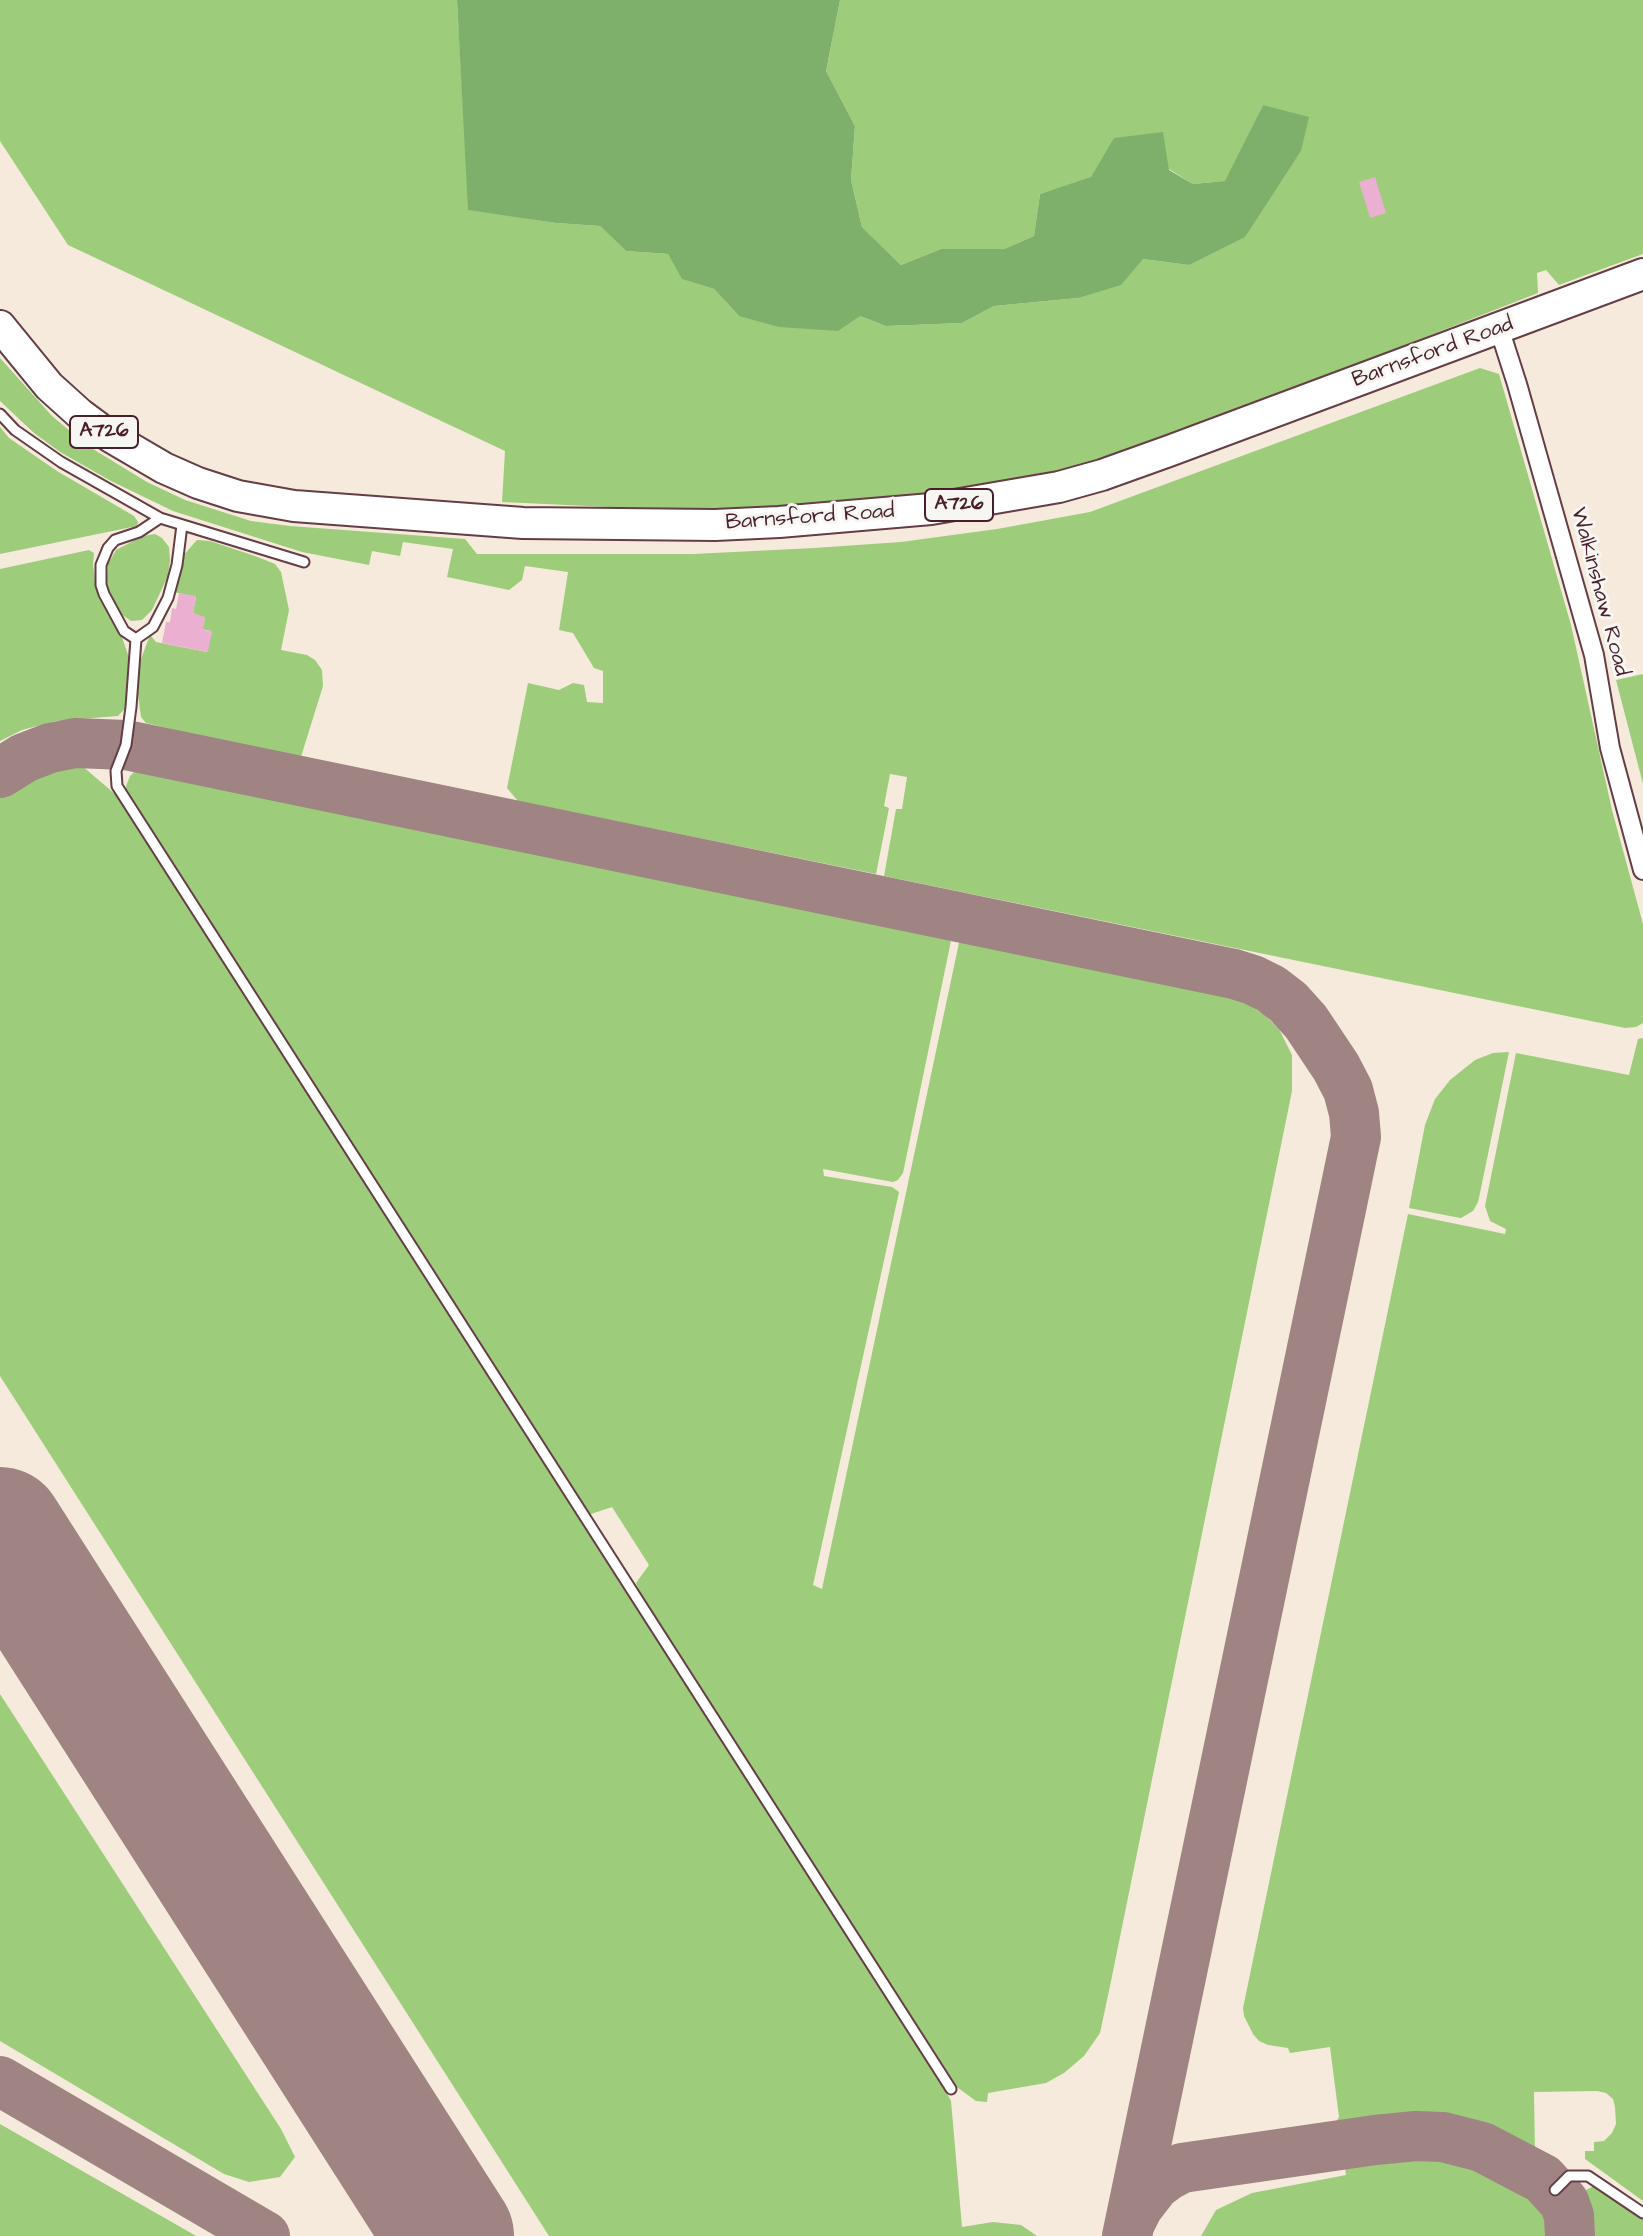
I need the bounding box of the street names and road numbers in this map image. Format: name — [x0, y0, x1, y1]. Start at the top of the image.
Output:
street label: Barnsford Road — [1349, 312, 1517, 394]
road number: A726 — [70, 416, 138, 448]
road number: A726 — [925, 489, 993, 521]
street label: Barnsford Road — [725, 499, 895, 537]
street label: Walkinshaw Road — [1564, 505, 1634, 679]

